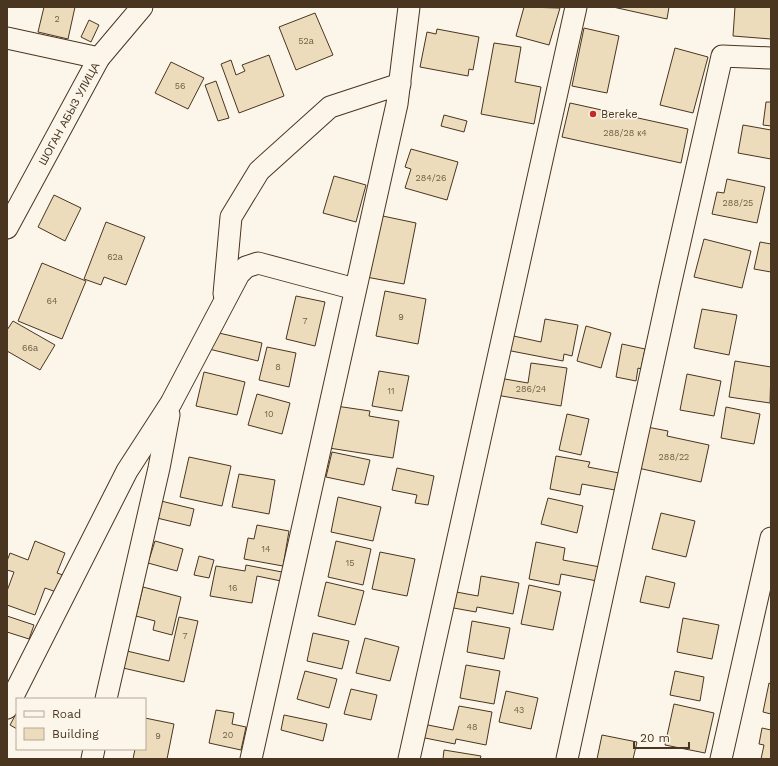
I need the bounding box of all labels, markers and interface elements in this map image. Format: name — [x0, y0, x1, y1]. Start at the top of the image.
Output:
house number: 2 — [54, 14, 60, 24]
house number: 52а — [298, 36, 314, 46]
street label: ШОГАН АБЫЗ УЛИЦА — [36, 60, 103, 168]
house number: 56 — [175, 81, 185, 91]
place label: Bereke — [601, 108, 638, 121]
marker: Bereke — [588, 109, 598, 119]
house number: 288/28 к4 — [603, 128, 647, 138]
house number: 284/26 — [416, 173, 446, 183]
house number: 288/25 — [723, 198, 753, 208]
house number: 62а — [107, 252, 123, 262]
house number: 64 — [47, 296, 58, 306]
house number: 9 — [398, 312, 404, 322]
house number: 7 — [302, 316, 308, 326]
house number: 66а — [22, 343, 38, 353]
house number: 8 — [275, 362, 281, 372]
house number: 286/24 — [516, 384, 547, 394]
house number: 11 — [387, 386, 395, 396]
house number: 10 — [264, 409, 274, 419]
house number: 288/22 — [659, 452, 689, 462]
house number: 14 — [261, 544, 271, 554]
house number: 15 — [346, 558, 354, 568]
house number: 16 — [229, 583, 237, 593]
house number: 7 — [182, 631, 188, 641]
legend — [16, 698, 146, 750]
house number: 43 — [514, 705, 524, 715]
text: Road — [52, 707, 81, 721]
house number: 48 — [466, 722, 478, 732]
scale bar — [634, 724, 689, 750]
text: Building — [52, 727, 99, 741]
house number: 20 — [223, 730, 234, 740]
house number: 9 — [155, 731, 161, 741]
text: 20 m — [640, 731, 670, 745]

